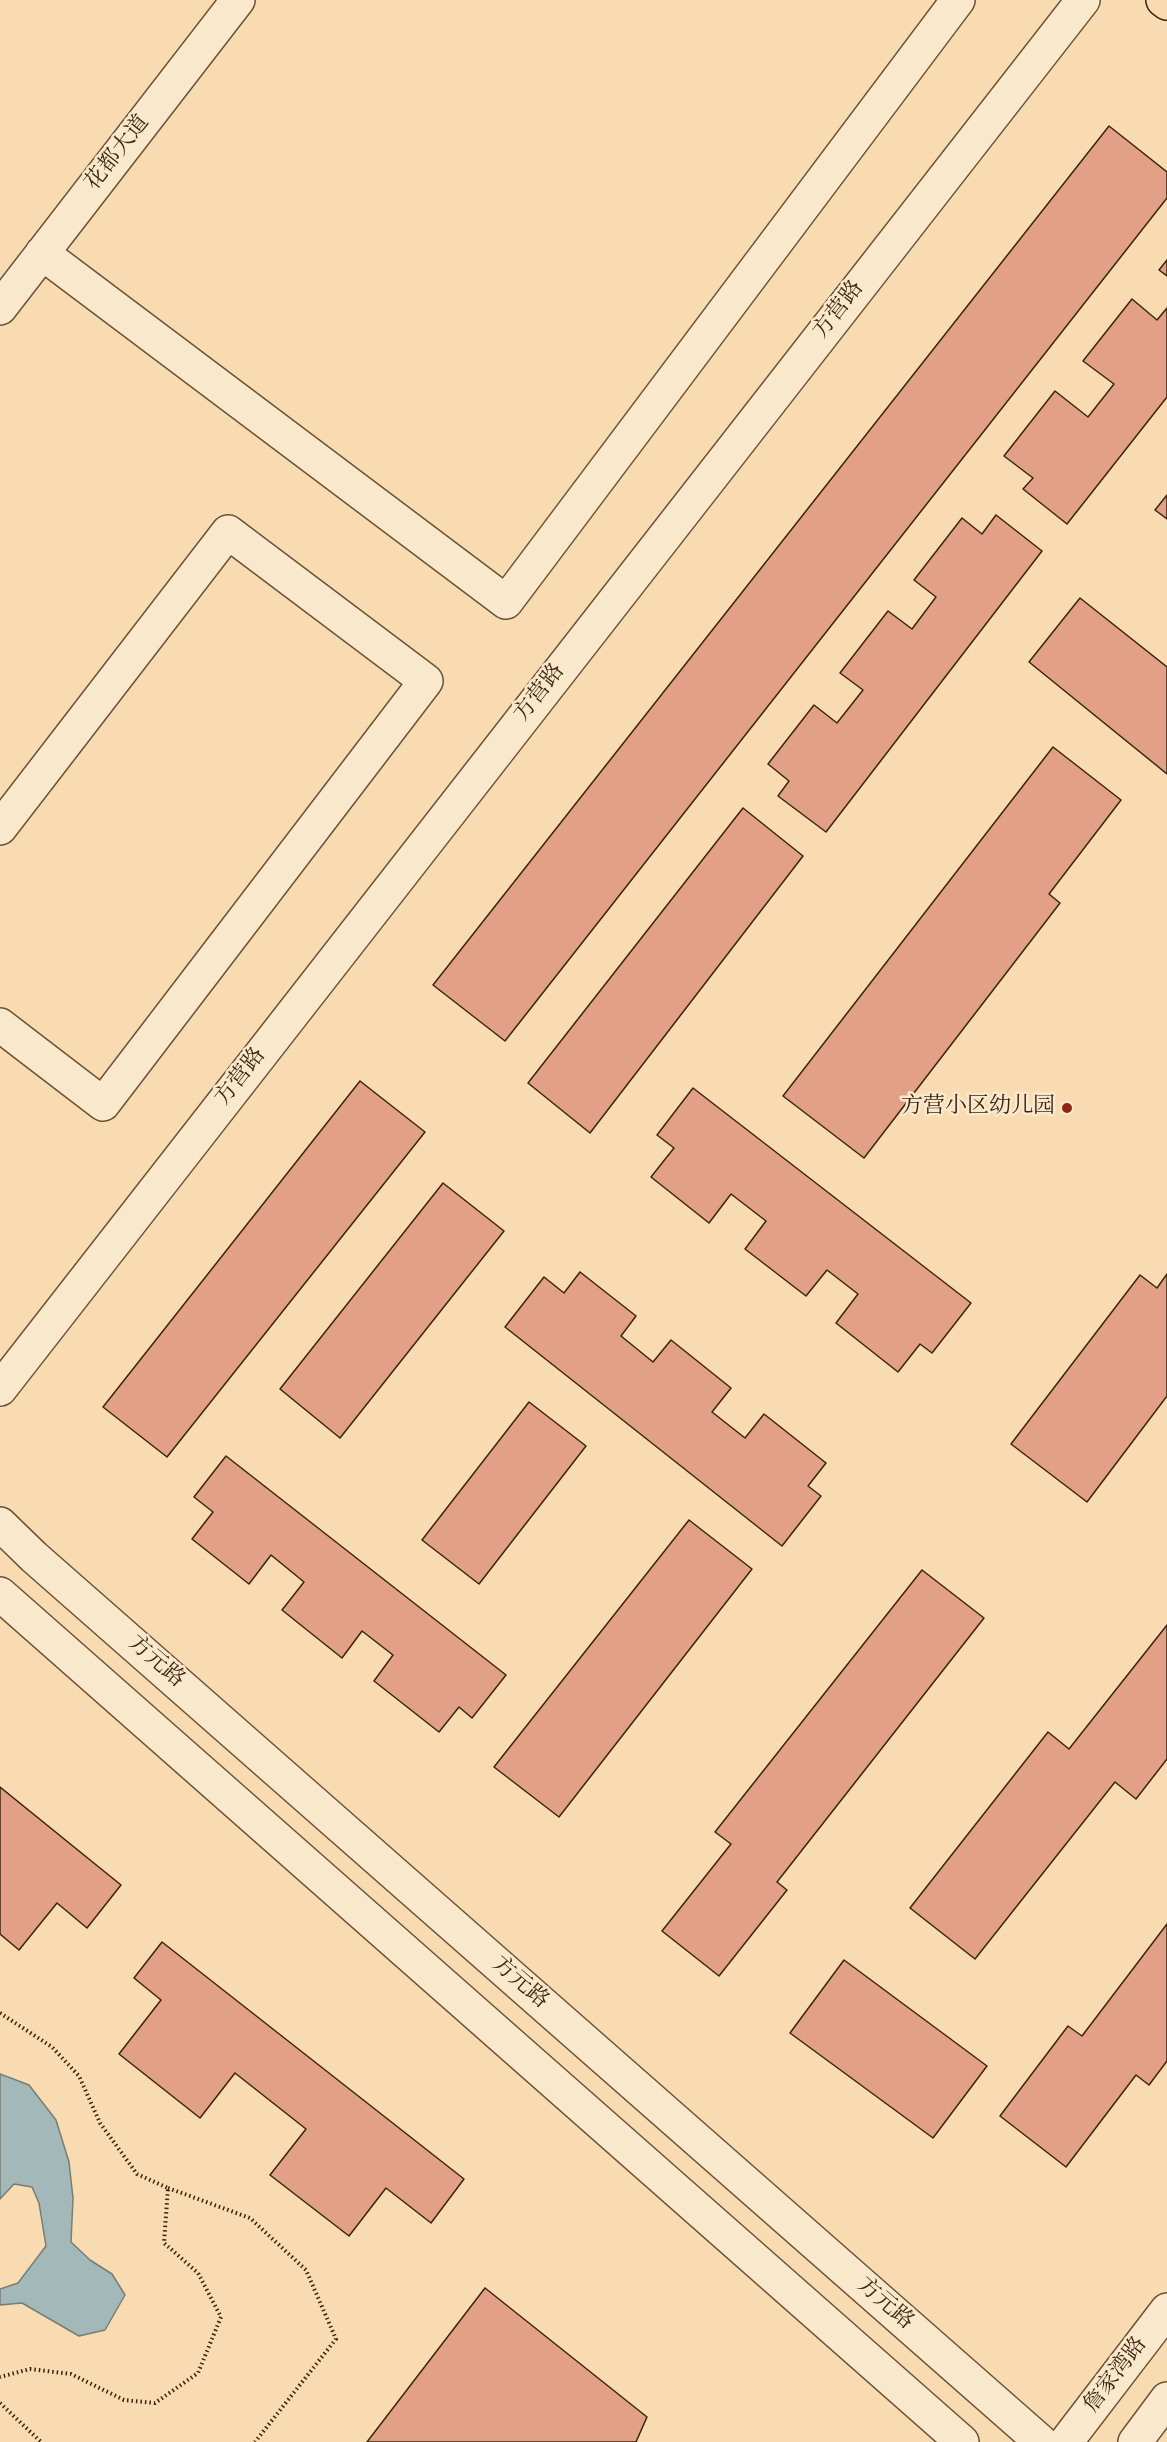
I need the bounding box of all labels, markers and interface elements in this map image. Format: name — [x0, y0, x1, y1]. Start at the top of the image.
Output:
street label: 花都大道 — [82, 111, 156, 197]
street label: 方营路 — [809, 277, 871, 345]
street label: 方营路 — [510, 660, 572, 728]
street label: 方营路 — [211, 1044, 273, 1112]
place label: 方营小区幼儿园 — [901, 1095, 1055, 1121]
marker: 方营小区幼儿园 — [1060, 1101, 1074, 1115]
street label: 方元路 — [121, 1631, 189, 1695]
street label: 方元路 — [485, 1952, 553, 2016]
street label: 方元路 — [850, 2273, 918, 2337]
street label: 詹家湾路 — [1080, 2333, 1154, 2419]

